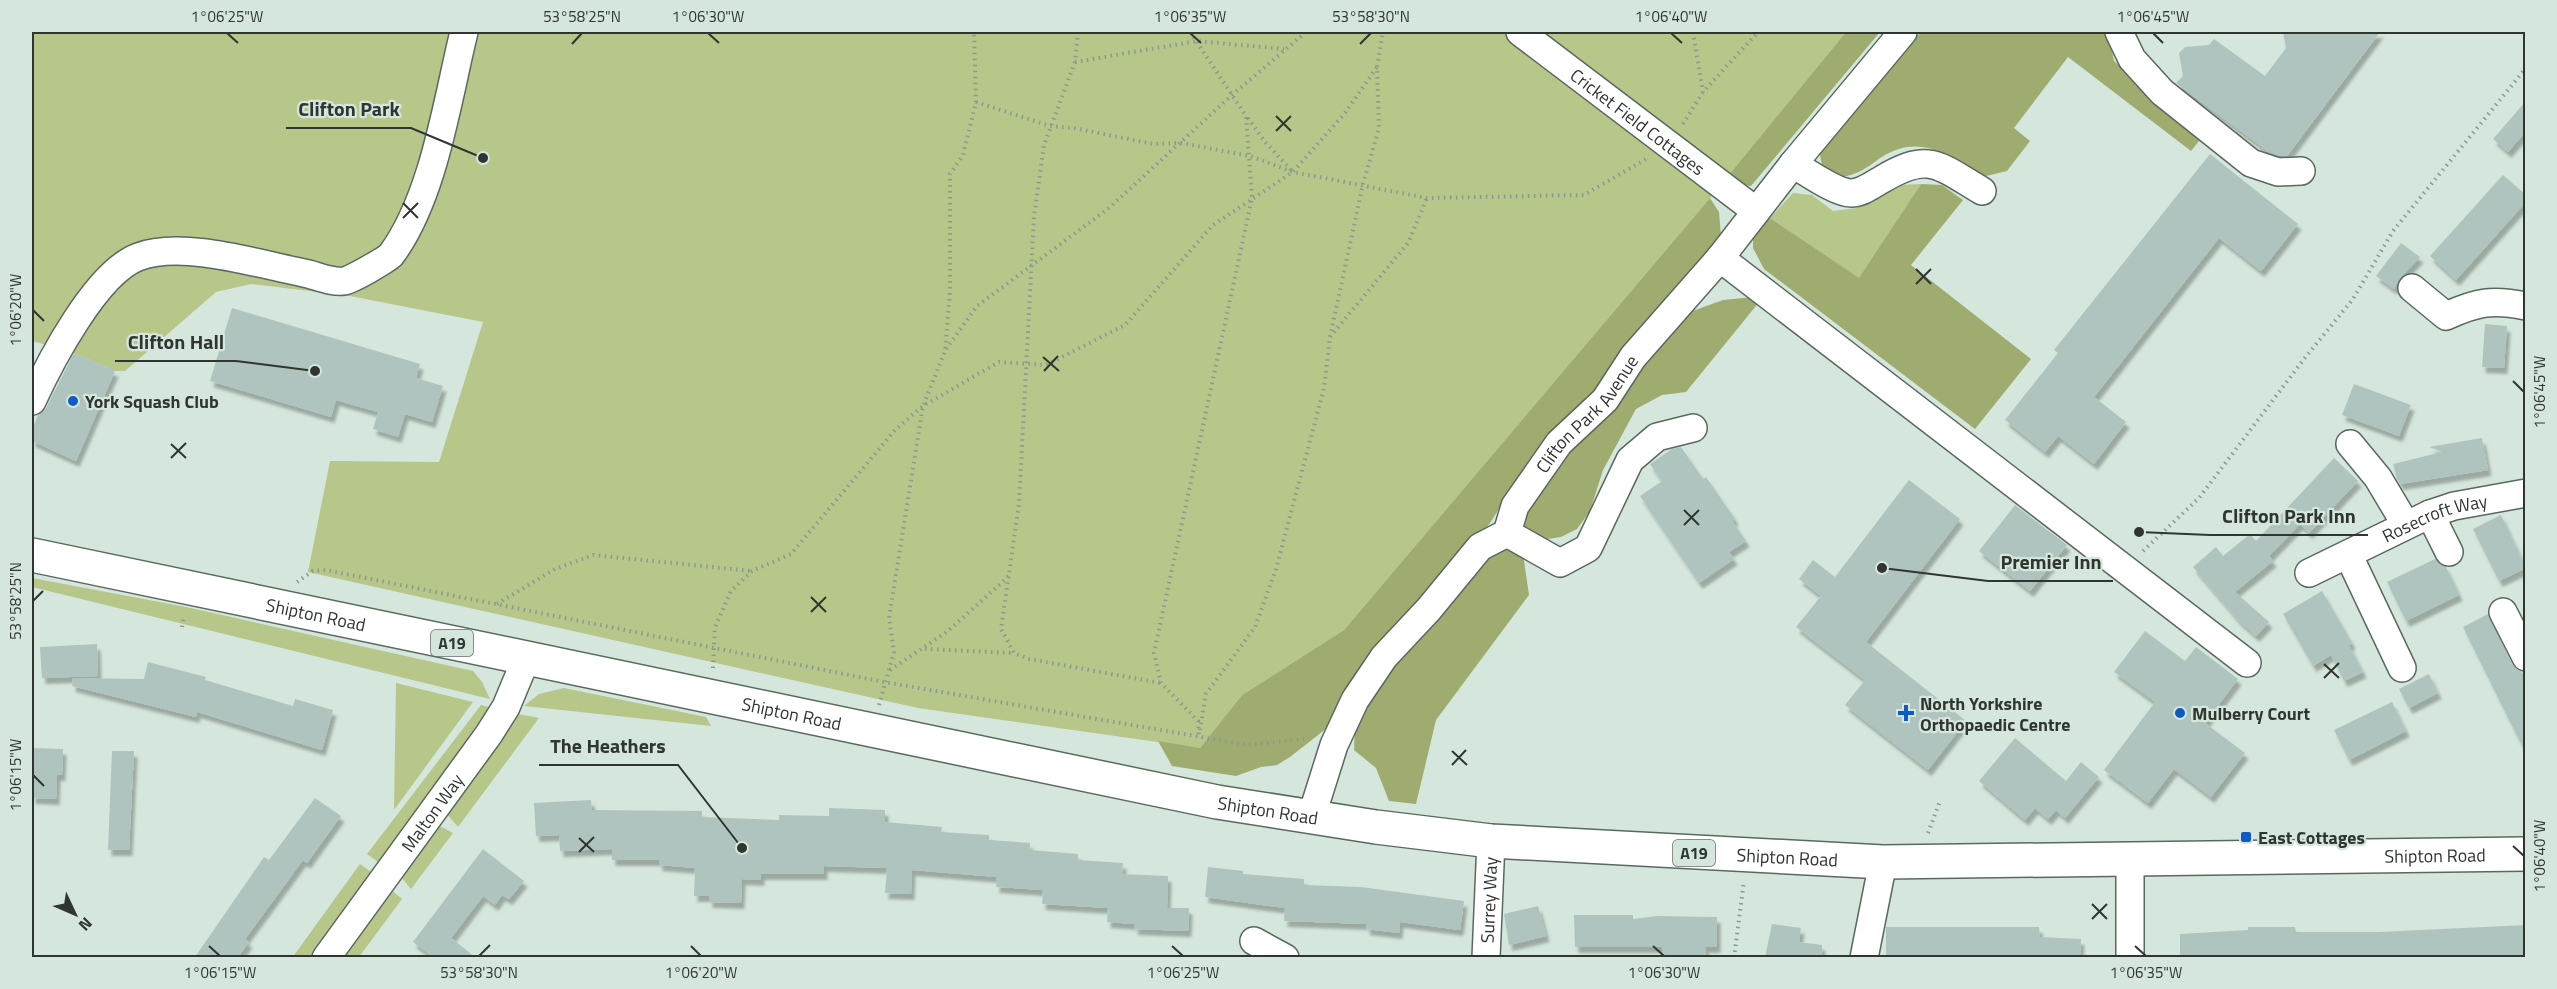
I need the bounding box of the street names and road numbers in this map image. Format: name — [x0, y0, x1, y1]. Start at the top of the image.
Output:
street label: Cricket Field Cottages — [1565, 61, 1711, 182]
street label: Clifton Park Avenue — [1529, 349, 1644, 478]
street label: Rosecroft Way — [2377, 487, 2490, 549]
street label: Shipton Road — [264, 591, 368, 638]
road number: A19 — [431, 630, 473, 656]
street label: Shipton Road — [739, 690, 844, 737]
street label: Malton Way — [394, 767, 470, 857]
street label: Shipton Road — [1216, 789, 1320, 831]
road number: A19 — [1673, 840, 1715, 866]
street label: Shipton Road — [1736, 841, 1839, 873]
street label: Shipton Road — [2384, 841, 2486, 869]
street label: Surrey Way — [1473, 856, 1504, 944]

